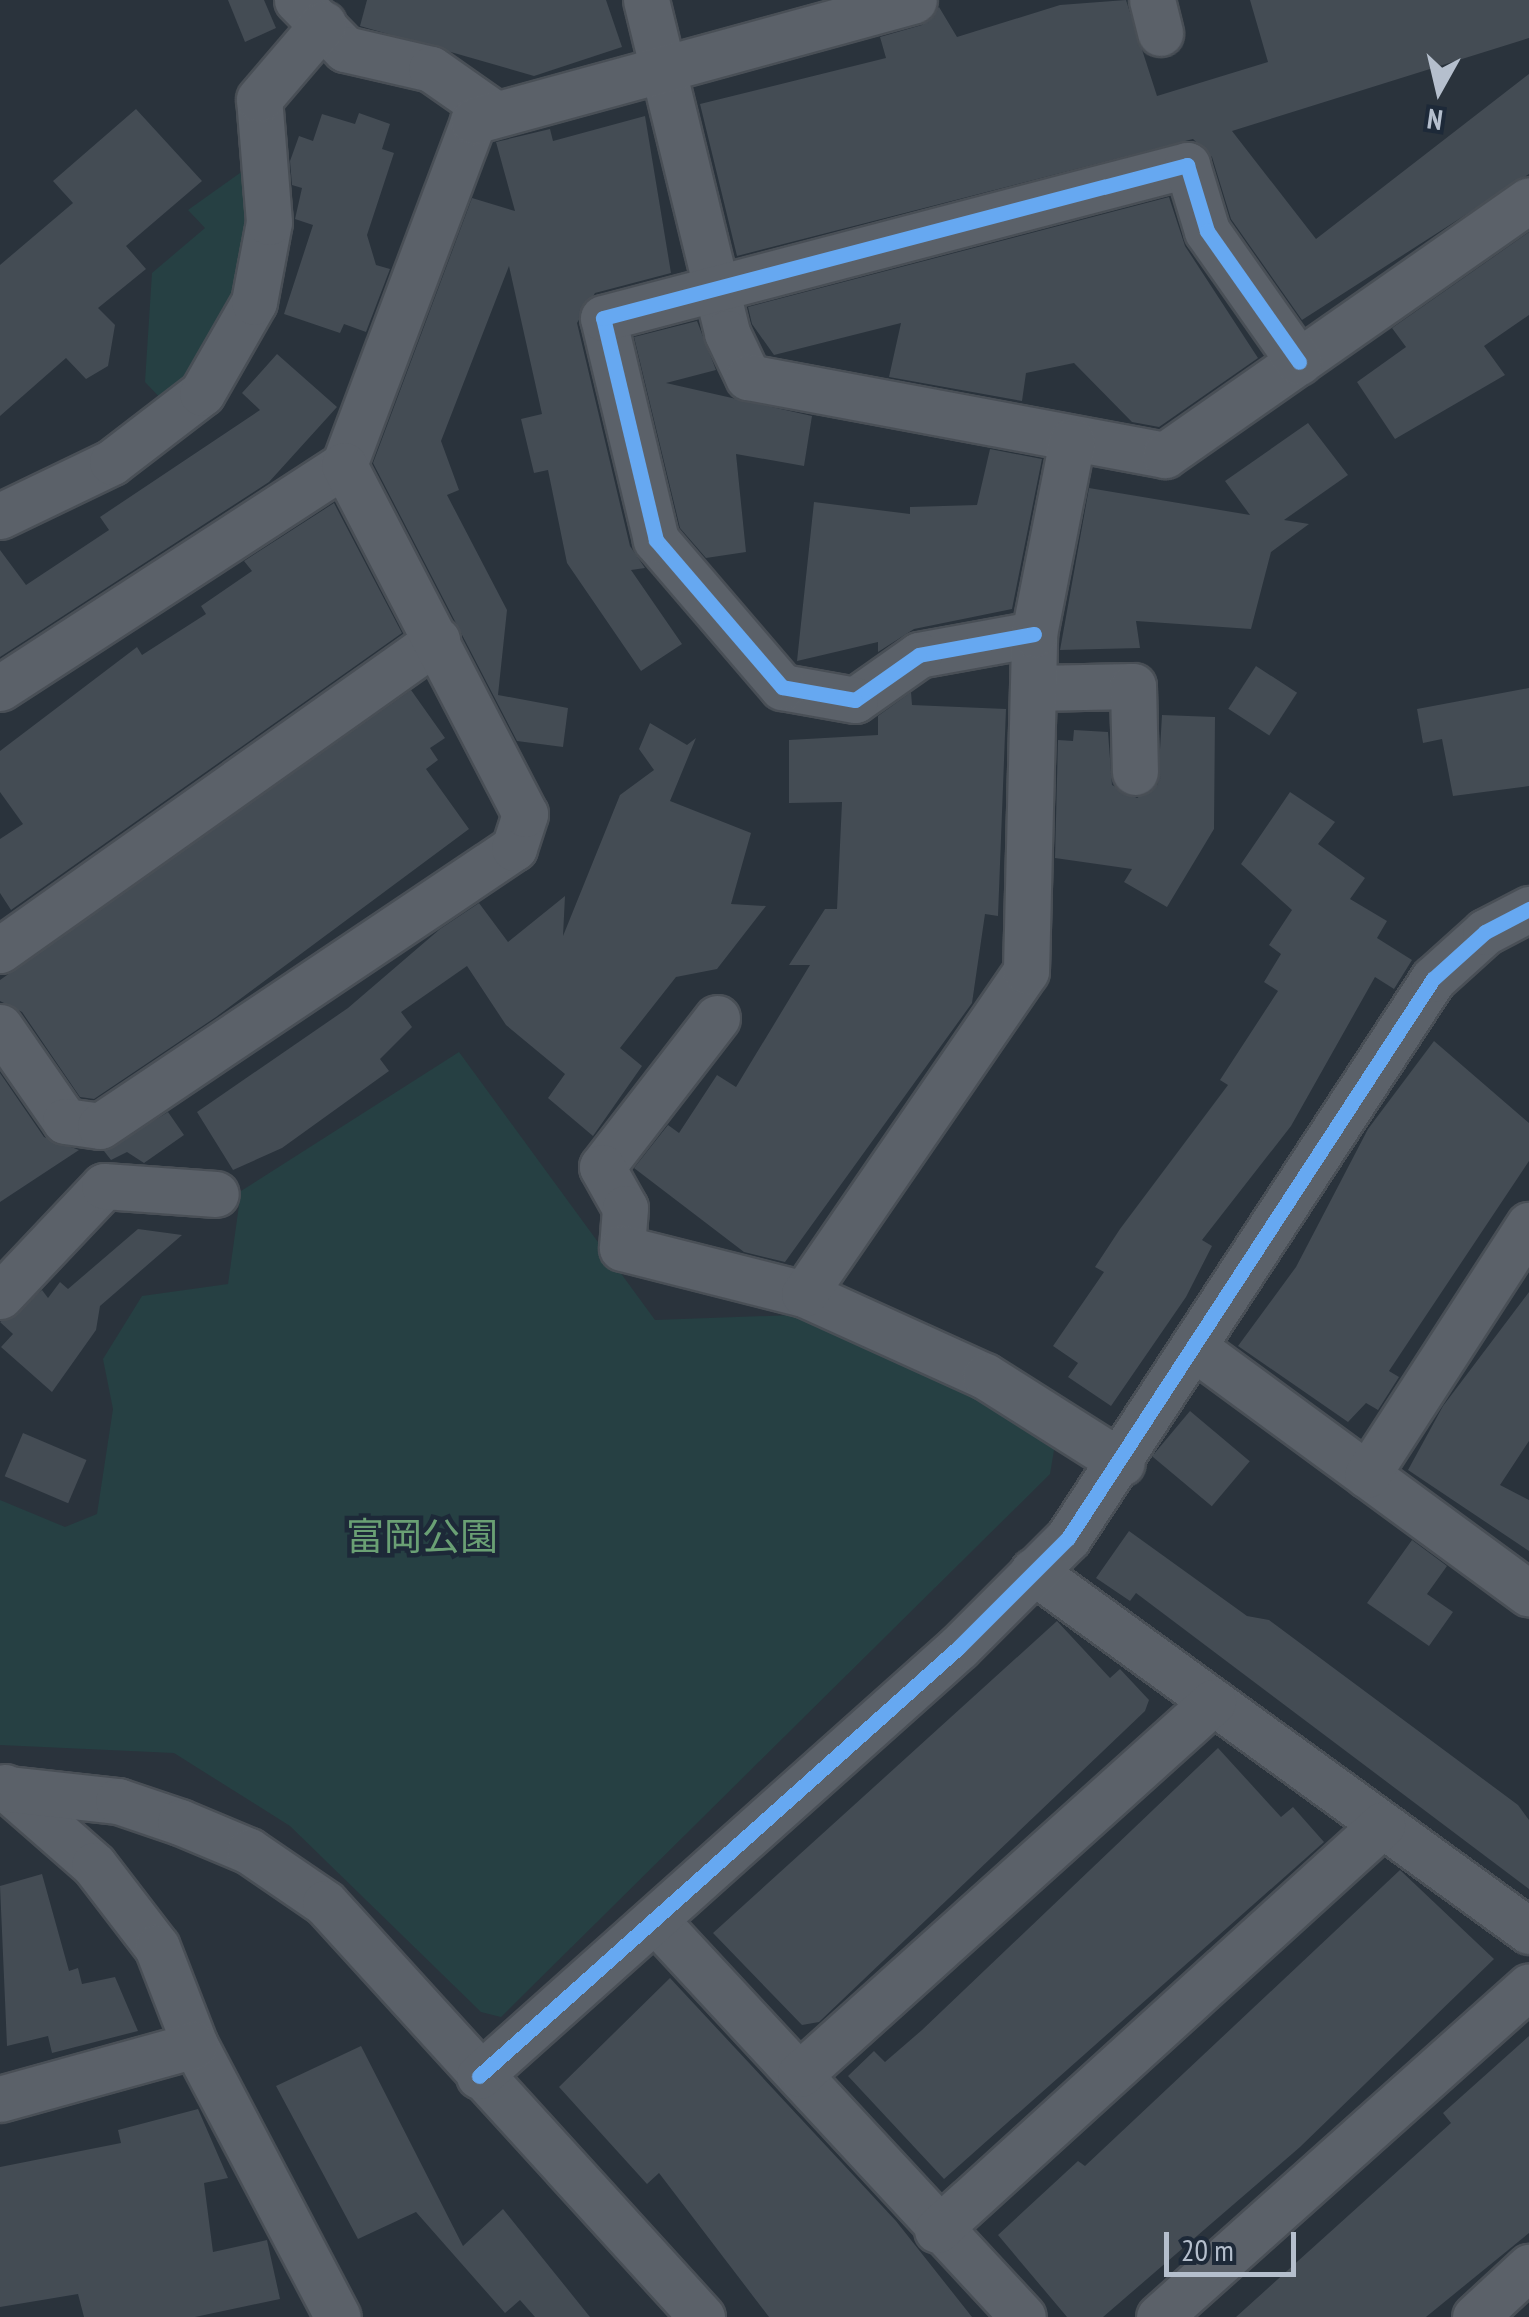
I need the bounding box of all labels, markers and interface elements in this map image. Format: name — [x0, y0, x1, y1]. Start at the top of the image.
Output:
north arrow — [1389, 40, 1489, 140]
text: N — [1425, 101, 1445, 140]
park label: 富岡公園 — [346, 1513, 498, 1559]
scale bar — [1169, 2212, 1302, 2274]
text: 20 m — [1181, 2230, 1234, 2269]

